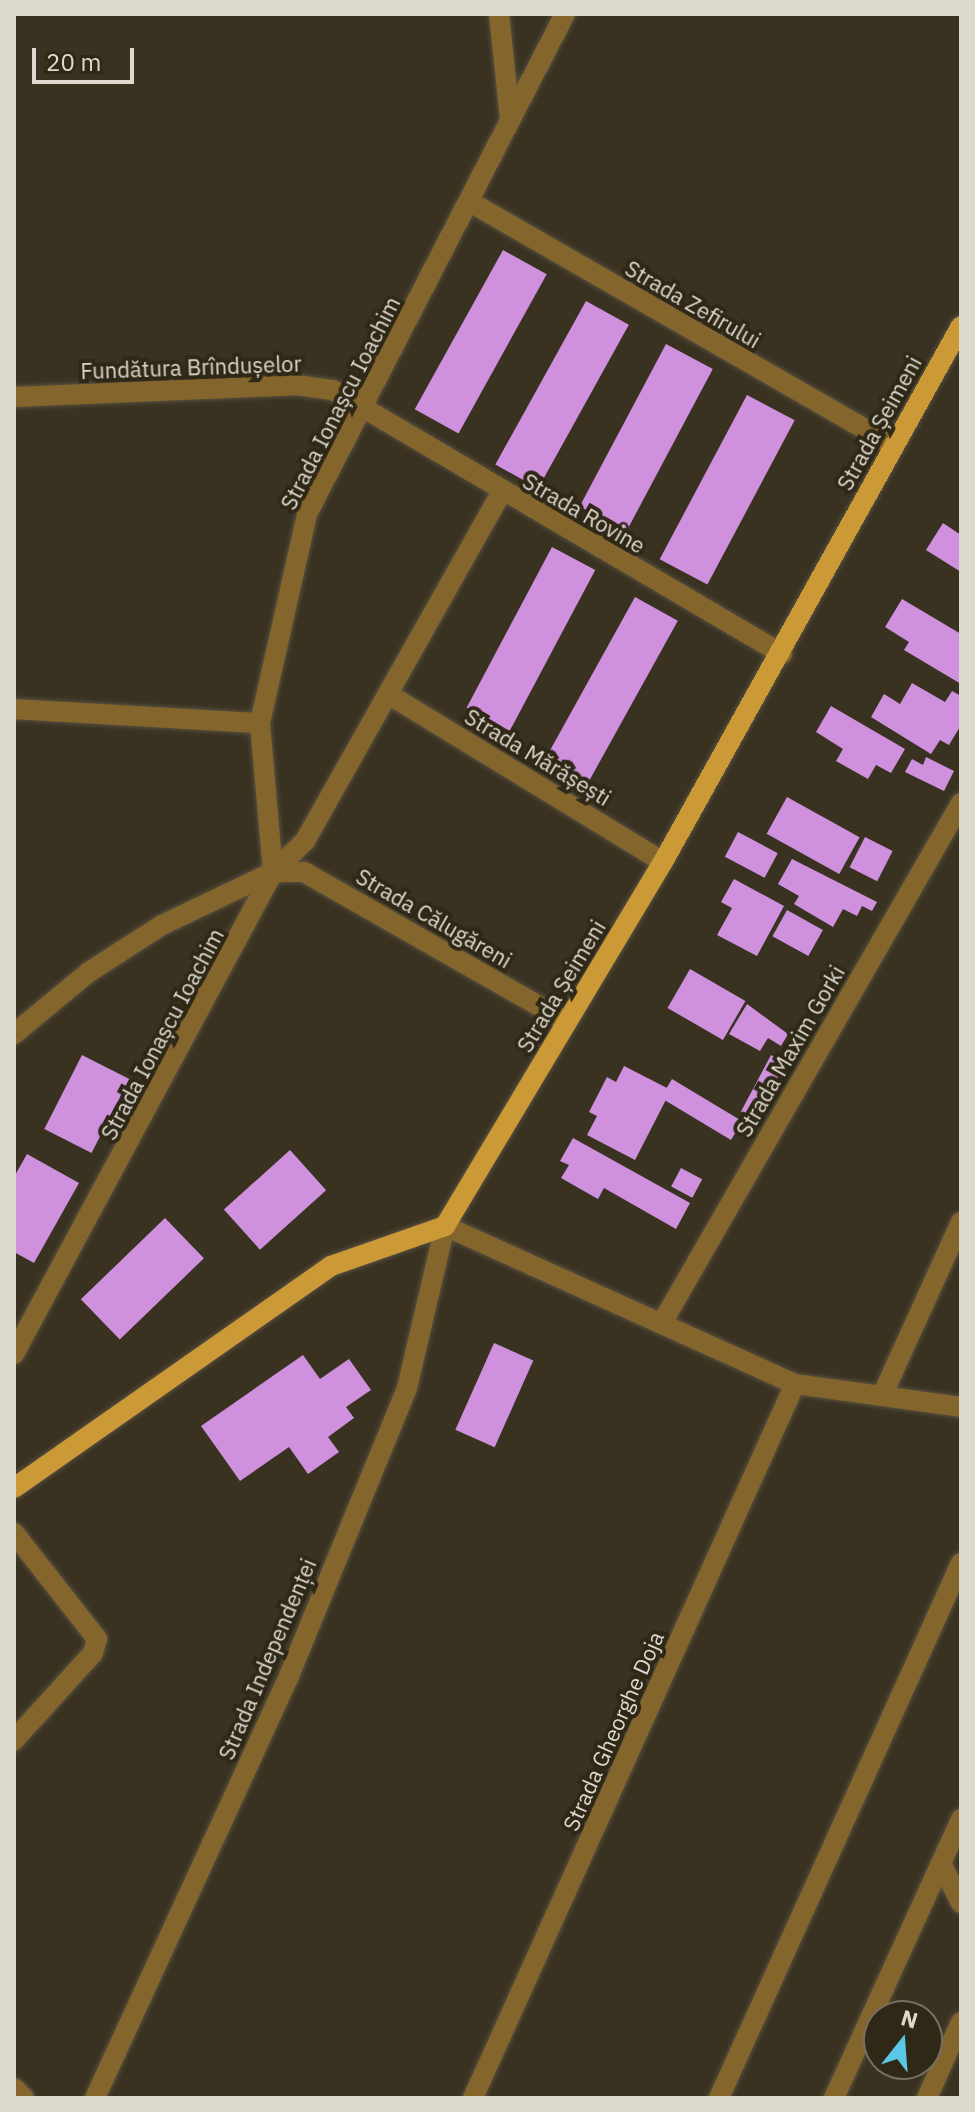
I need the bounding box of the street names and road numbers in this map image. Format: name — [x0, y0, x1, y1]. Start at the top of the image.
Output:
street label: Strada Zefirului — [621, 255, 765, 353]
street label: Strada Ionașcu Ioachim — [275, 292, 405, 514]
street label: Fundătura Brîndușelor — [80, 350, 302, 384]
street label: Strada Șeimeni — [831, 351, 927, 495]
street label: Strada Rovine — [518, 467, 650, 559]
street label: Strada Mărășești — [460, 703, 616, 811]
street label: Strada Călugăreni — [352, 863, 516, 973]
street label: Strada Șeimeni — [511, 915, 611, 1057]
street label: Strada Ionașcu Ioachim — [95, 924, 229, 1144]
street label: Strada Maxim Gorki — [730, 961, 850, 1141]
street label: Strada Independenței — [213, 1554, 321, 1764]
street label: Strada Gheorghe Doja — [557, 1627, 669, 1835]

